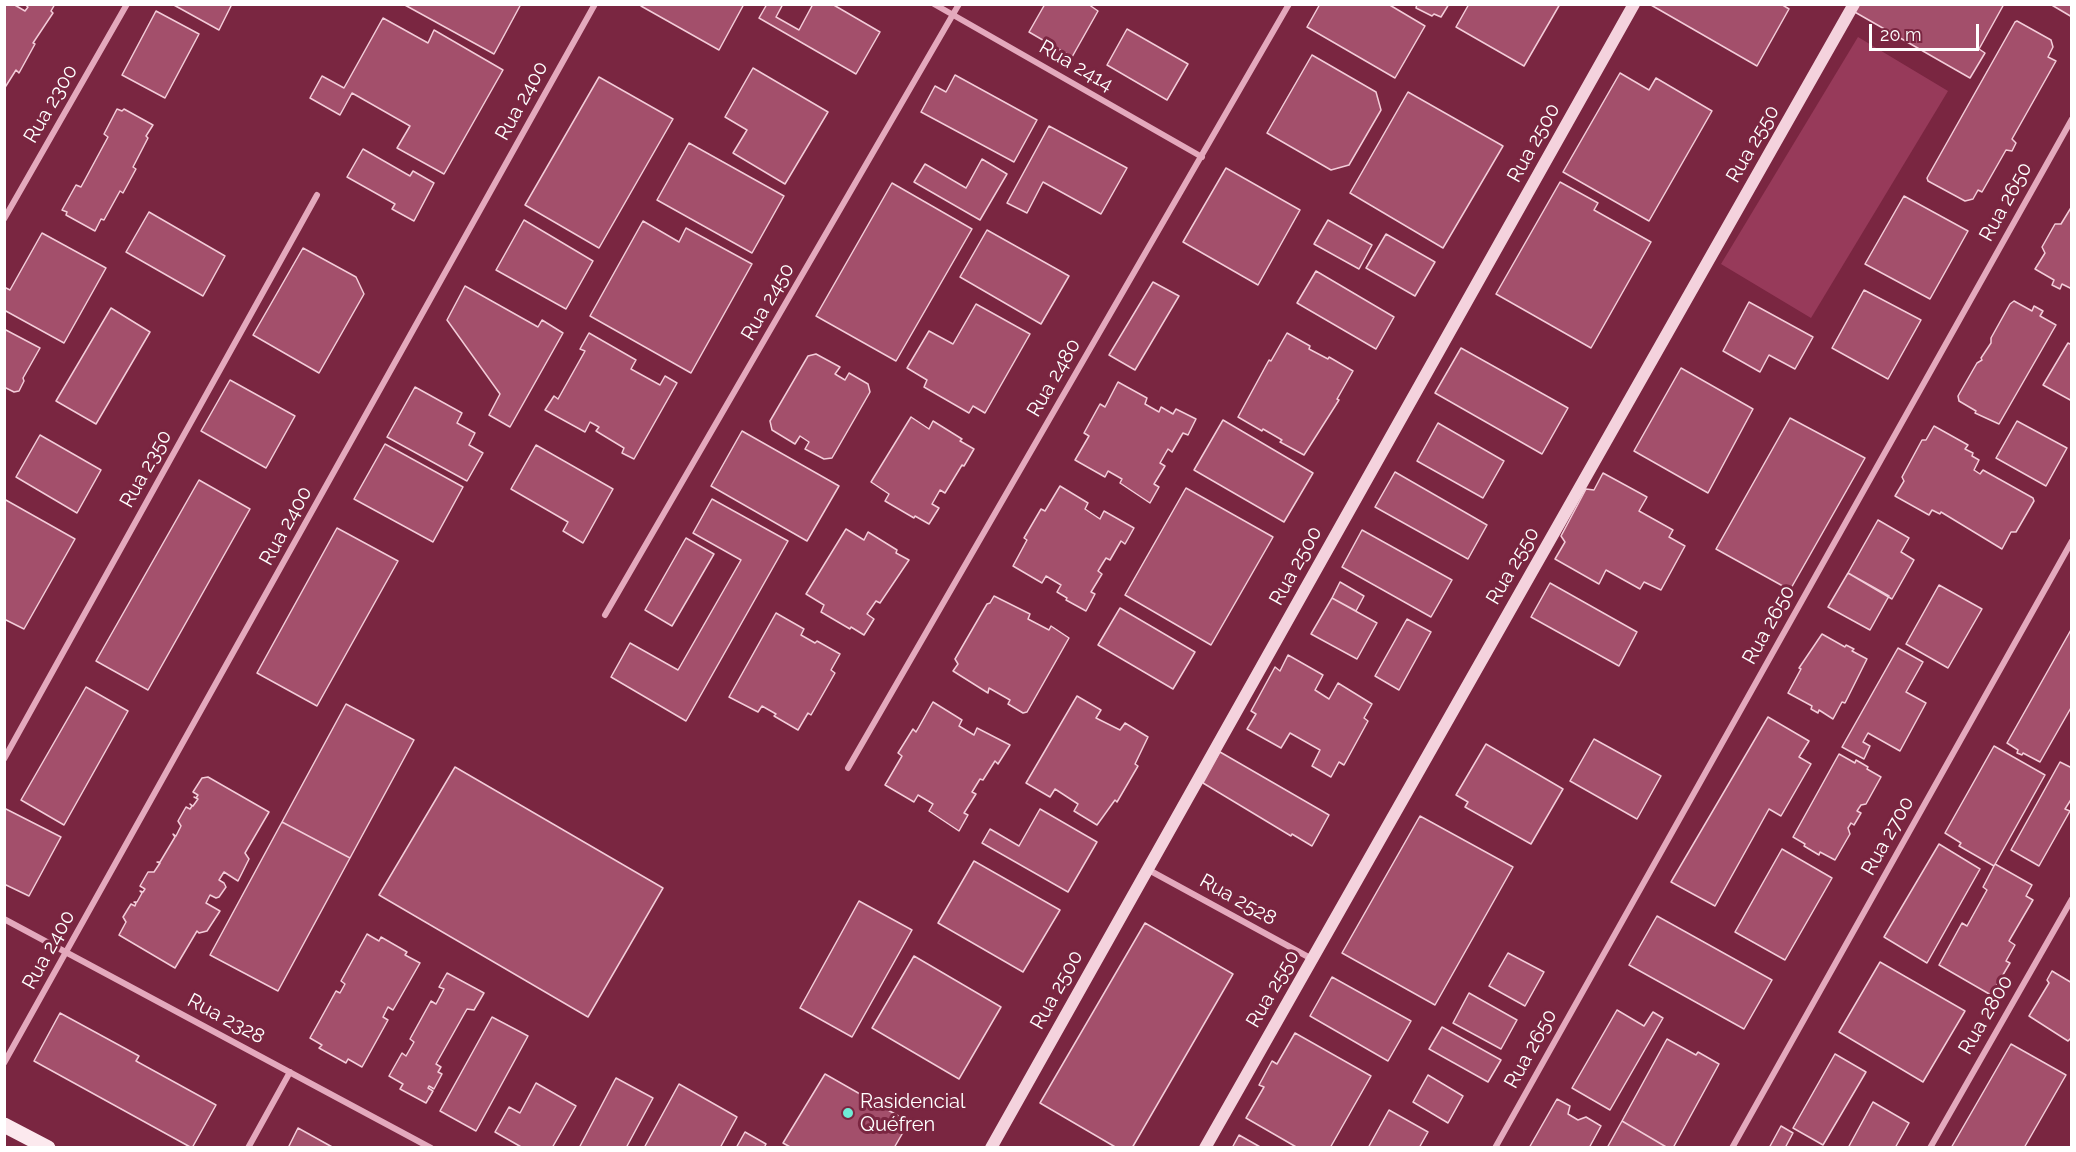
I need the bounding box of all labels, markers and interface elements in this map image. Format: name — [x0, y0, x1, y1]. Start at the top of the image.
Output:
scale bar — [1872, 12, 1982, 50]
text: 20 m — [1880, 24, 1922, 45]
street label: Rua 2414 — [1035, 35, 1117, 97]
street label: Rua 2400 — [491, 57, 553, 145]
street label: Rua 2300 — [19, 61, 83, 147]
street label: Rua 2500 — [1503, 99, 1565, 187]
street label: Rua 2550 — [1721, 101, 1785, 187]
street label: Rua 2650 — [1975, 158, 2037, 246]
street label: Rua 2450 — [736, 259, 800, 345]
street label: Rua 2480 — [1022, 335, 1086, 421]
street label: Rua 2350 — [115, 426, 177, 512]
street label: Rua 2400 — [255, 482, 317, 570]
street label: Rua 2500 — [1265, 522, 1327, 610]
street label: Rua 2550 — [1481, 523, 1545, 609]
street label: Rua 2650 — [1738, 581, 1800, 669]
street label: Rua 2700 — [1857, 792, 1919, 880]
street label: Rua 2528 — [1195, 869, 1281, 931]
street label: Rua 2400 — [18, 906, 80, 994]
street label: Rua 2500 — [1026, 946, 1088, 1034]
street label: Rua 2550 — [1241, 946, 1305, 1032]
street label: Rua 2800 — [1954, 971, 2018, 1059]
street label: Rua 2328 — [183, 989, 269, 1049]
street label: Rua 2650 — [1500, 1005, 1562, 1093]
place label: Rasidencial Quéfren — [860, 1090, 965, 1137]
marker: Rasidencial Quéfren — [841, 1106, 855, 1120]

